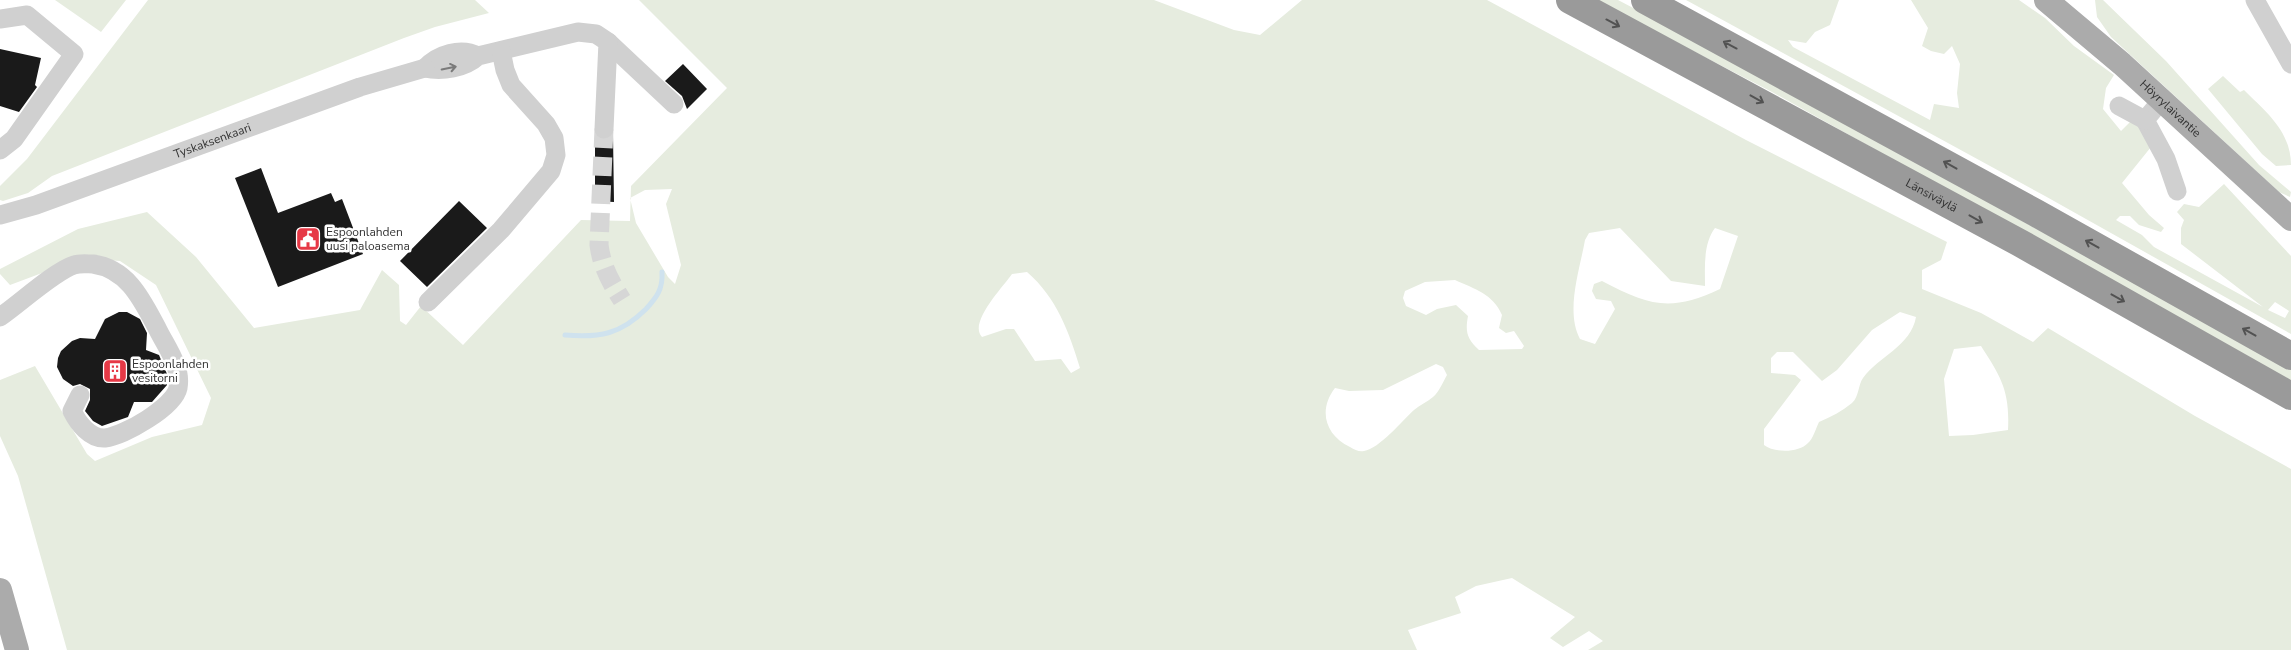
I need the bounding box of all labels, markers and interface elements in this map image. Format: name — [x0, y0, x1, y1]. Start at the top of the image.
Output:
one-way arrow — [1606, 18, 1621, 28]
one-way arrow — [1723, 40, 1738, 50]
one-way arrow — [441, 63, 457, 72]
street label: Höyrylaivantie — [2136, 76, 2205, 141]
one-way arrow — [1749, 94, 1764, 104]
street label: Tyskaksenkaari — [171, 119, 253, 162]
one-way arrow — [1943, 160, 1957, 170]
street label: Länsiväylä — [1903, 175, 1960, 216]
one-way arrow — [1968, 215, 1983, 224]
place label: Espoonlahden uusi paloasema — [326, 224, 410, 254]
public building icon: Espoonlahden uusi paloasema — [295, 226, 321, 252]
one-way arrow — [2084, 239, 2099, 249]
one-way arrow — [2110, 294, 2125, 304]
one-way arrow — [2242, 327, 2256, 337]
place label: Espoonlahden vesitorni — [132, 356, 209, 386]
building icon: Espoonlahden vesitorni — [102, 358, 128, 384]

